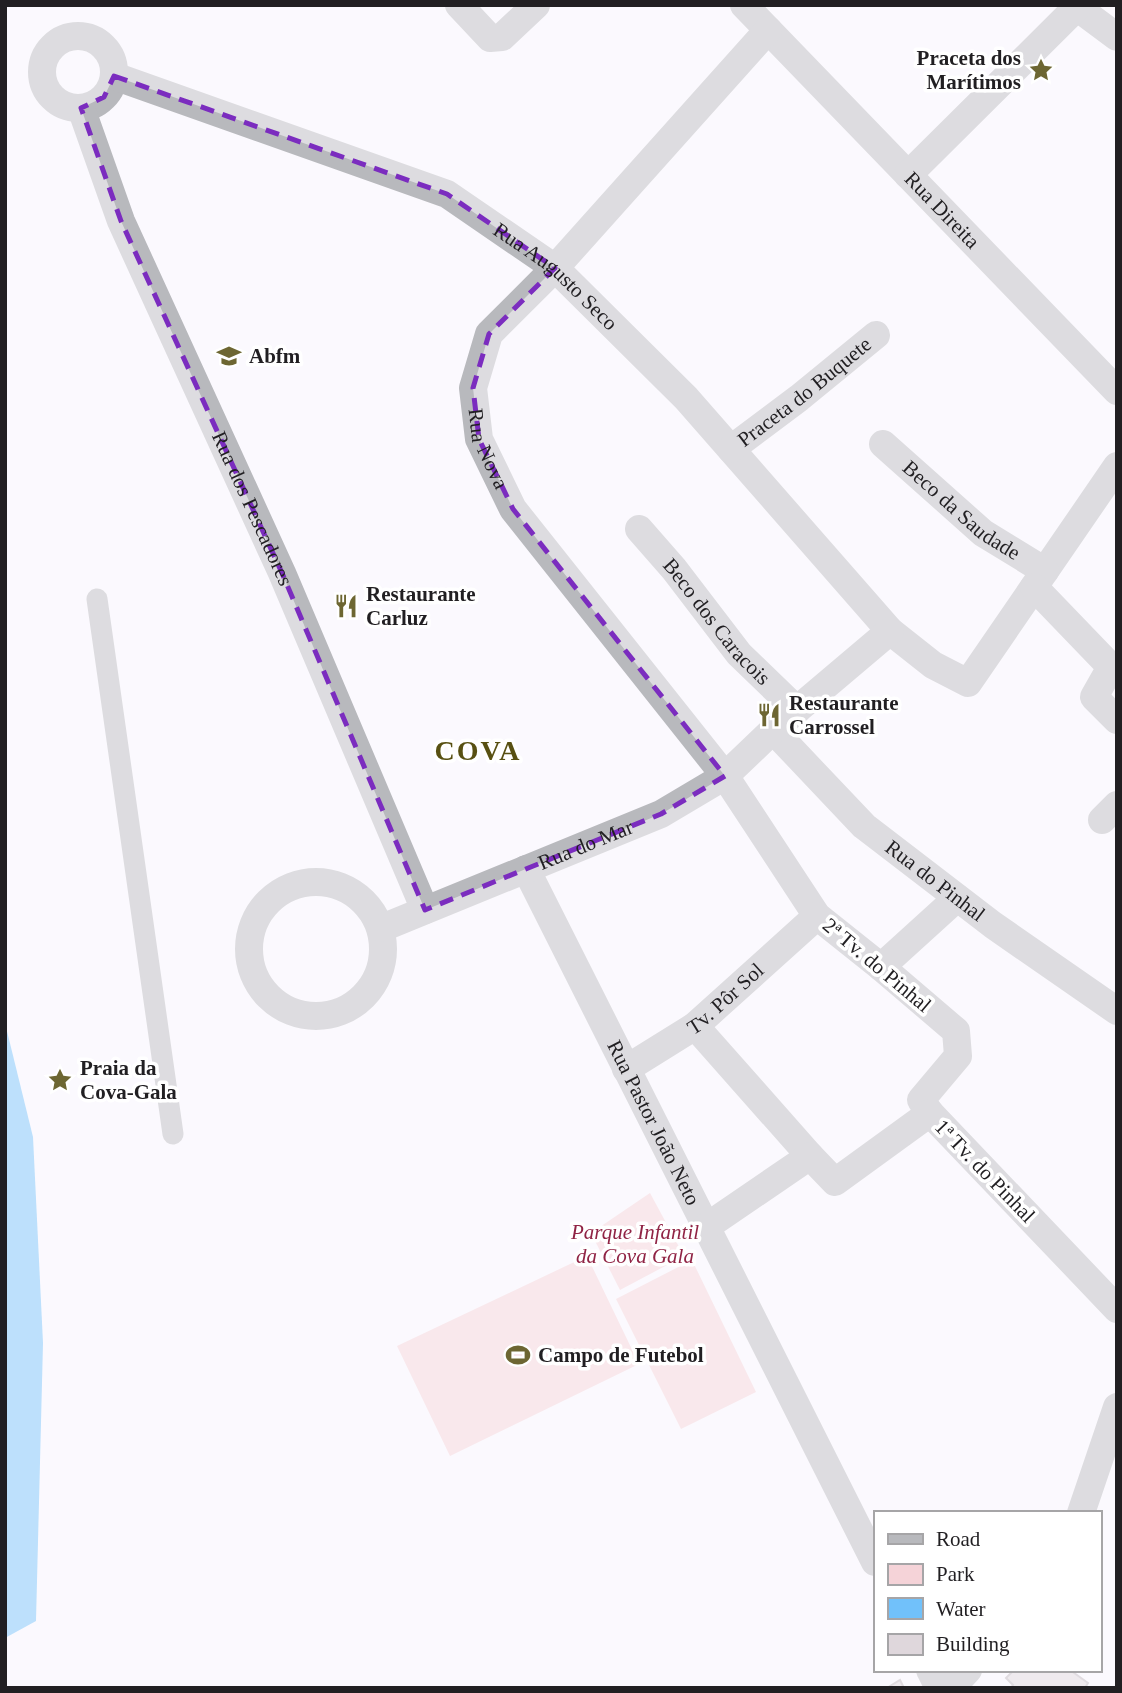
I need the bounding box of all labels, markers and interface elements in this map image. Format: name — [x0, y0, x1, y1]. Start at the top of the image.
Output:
place label: Praceta dos Marítimos — [917, 46, 1021, 94]
place icon: Praceta dos Marítimos — [1027, 56, 1055, 84]
street label: Rua Direita — [900, 167, 985, 254]
street label: Rua Augusto Seco — [489, 218, 623, 335]
street label: Praceta do Buquete — [733, 332, 876, 452]
school or university icon: Abfm — [215, 342, 243, 370]
place label: Abfm — [249, 344, 301, 368]
street label: Rua Nova — [463, 407, 514, 493]
street label: Rua dos Pescadores — [207, 428, 298, 589]
street label: Beco da Saudade — [898, 455, 1025, 565]
street label: Beco dos Caracois — [658, 553, 775, 690]
place label: Restaurante Carluz — [366, 582, 476, 630]
restaurant icon: Restaurante Carluz — [332, 592, 360, 620]
place label: Restaurante Carrossel — [789, 691, 899, 739]
restaurant icon: Restaurante Carrossel — [755, 701, 783, 729]
district label: COVA — [435, 735, 521, 766]
street label: Rua do Mar — [535, 815, 637, 875]
street label: Rua do Pinhal — [881, 835, 990, 926]
street label: 2ª Tv. do Pinhal — [818, 913, 936, 1017]
street label: Tv. Pôr Sol — [683, 958, 769, 1040]
street label: Rua Pastor João Neto — [602, 1036, 705, 1209]
place label: Praia da Cova-Gala — [80, 1056, 177, 1104]
place icon: Praia da Cova-Gala — [46, 1066, 74, 1094]
street label: 1ª Tv. do Pinhal — [930, 1115, 1040, 1227]
park label: Parque Infantil da Cova Gala — [570, 1220, 699, 1268]
sports icon: Campo de Futebol — [504, 1341, 532, 1369]
place label: Campo de Futebol — [538, 1343, 704, 1367]
legend — [874, 1511, 1101, 1672]
text: Road — [936, 1527, 981, 1551]
text: Park — [936, 1562, 975, 1586]
text: Water — [936, 1597, 986, 1621]
text: Building — [936, 1632, 1010, 1656]

